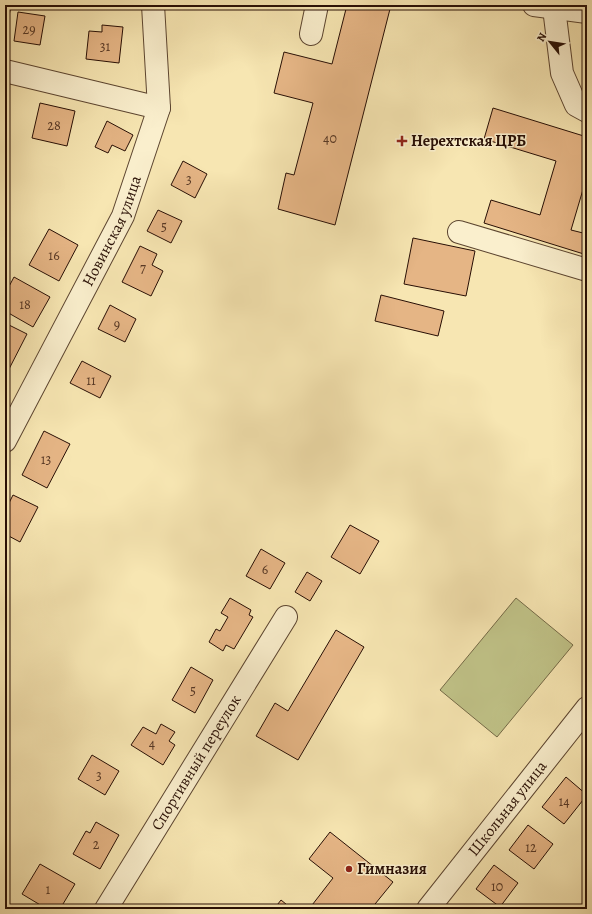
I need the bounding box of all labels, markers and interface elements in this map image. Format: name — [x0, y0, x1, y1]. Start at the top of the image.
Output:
house number: 29 — [22, 20, 36, 39]
north arrow — [530, 22, 570, 62]
text: N — [533, 30, 550, 44]
house number: 31 — [100, 37, 111, 56]
house number: 28 — [47, 116, 61, 135]
house number: 40 — [323, 129, 337, 148]
place label: Нерехтская ЦРБ — [411, 130, 526, 152]
marker: Нерехтская ЦРБ — [396, 135, 408, 147]
house number: 3 — [186, 170, 192, 189]
street label: Новинская улица — [77, 172, 147, 290]
house number: 5 — [161, 217, 167, 236]
house number: 16 — [48, 246, 60, 265]
house number: 7 — [140, 259, 146, 278]
house number: 18 — [19, 295, 31, 314]
house number: 9 — [114, 315, 120, 334]
house number: 11 — [86, 371, 96, 390]
house number: 13 — [41, 450, 51, 469]
house number: 6 — [262, 560, 268, 579]
house number: 5 — [190, 681, 196, 700]
street label: Спортивный переулок — [146, 691, 246, 835]
house number: 4 — [149, 734, 155, 753]
street label: Школьная улица — [463, 756, 553, 861]
house number: 3 — [96, 766, 102, 785]
house number: 14 — [558, 792, 570, 811]
house number: 2 — [93, 835, 100, 854]
house number: 12 — [525, 838, 537, 857]
place label: Гимназия — [357, 858, 427, 880]
marker: Гимназия — [344, 864, 354, 874]
house number: 10 — [491, 877, 503, 896]
house number: 1 — [46, 880, 51, 899]

